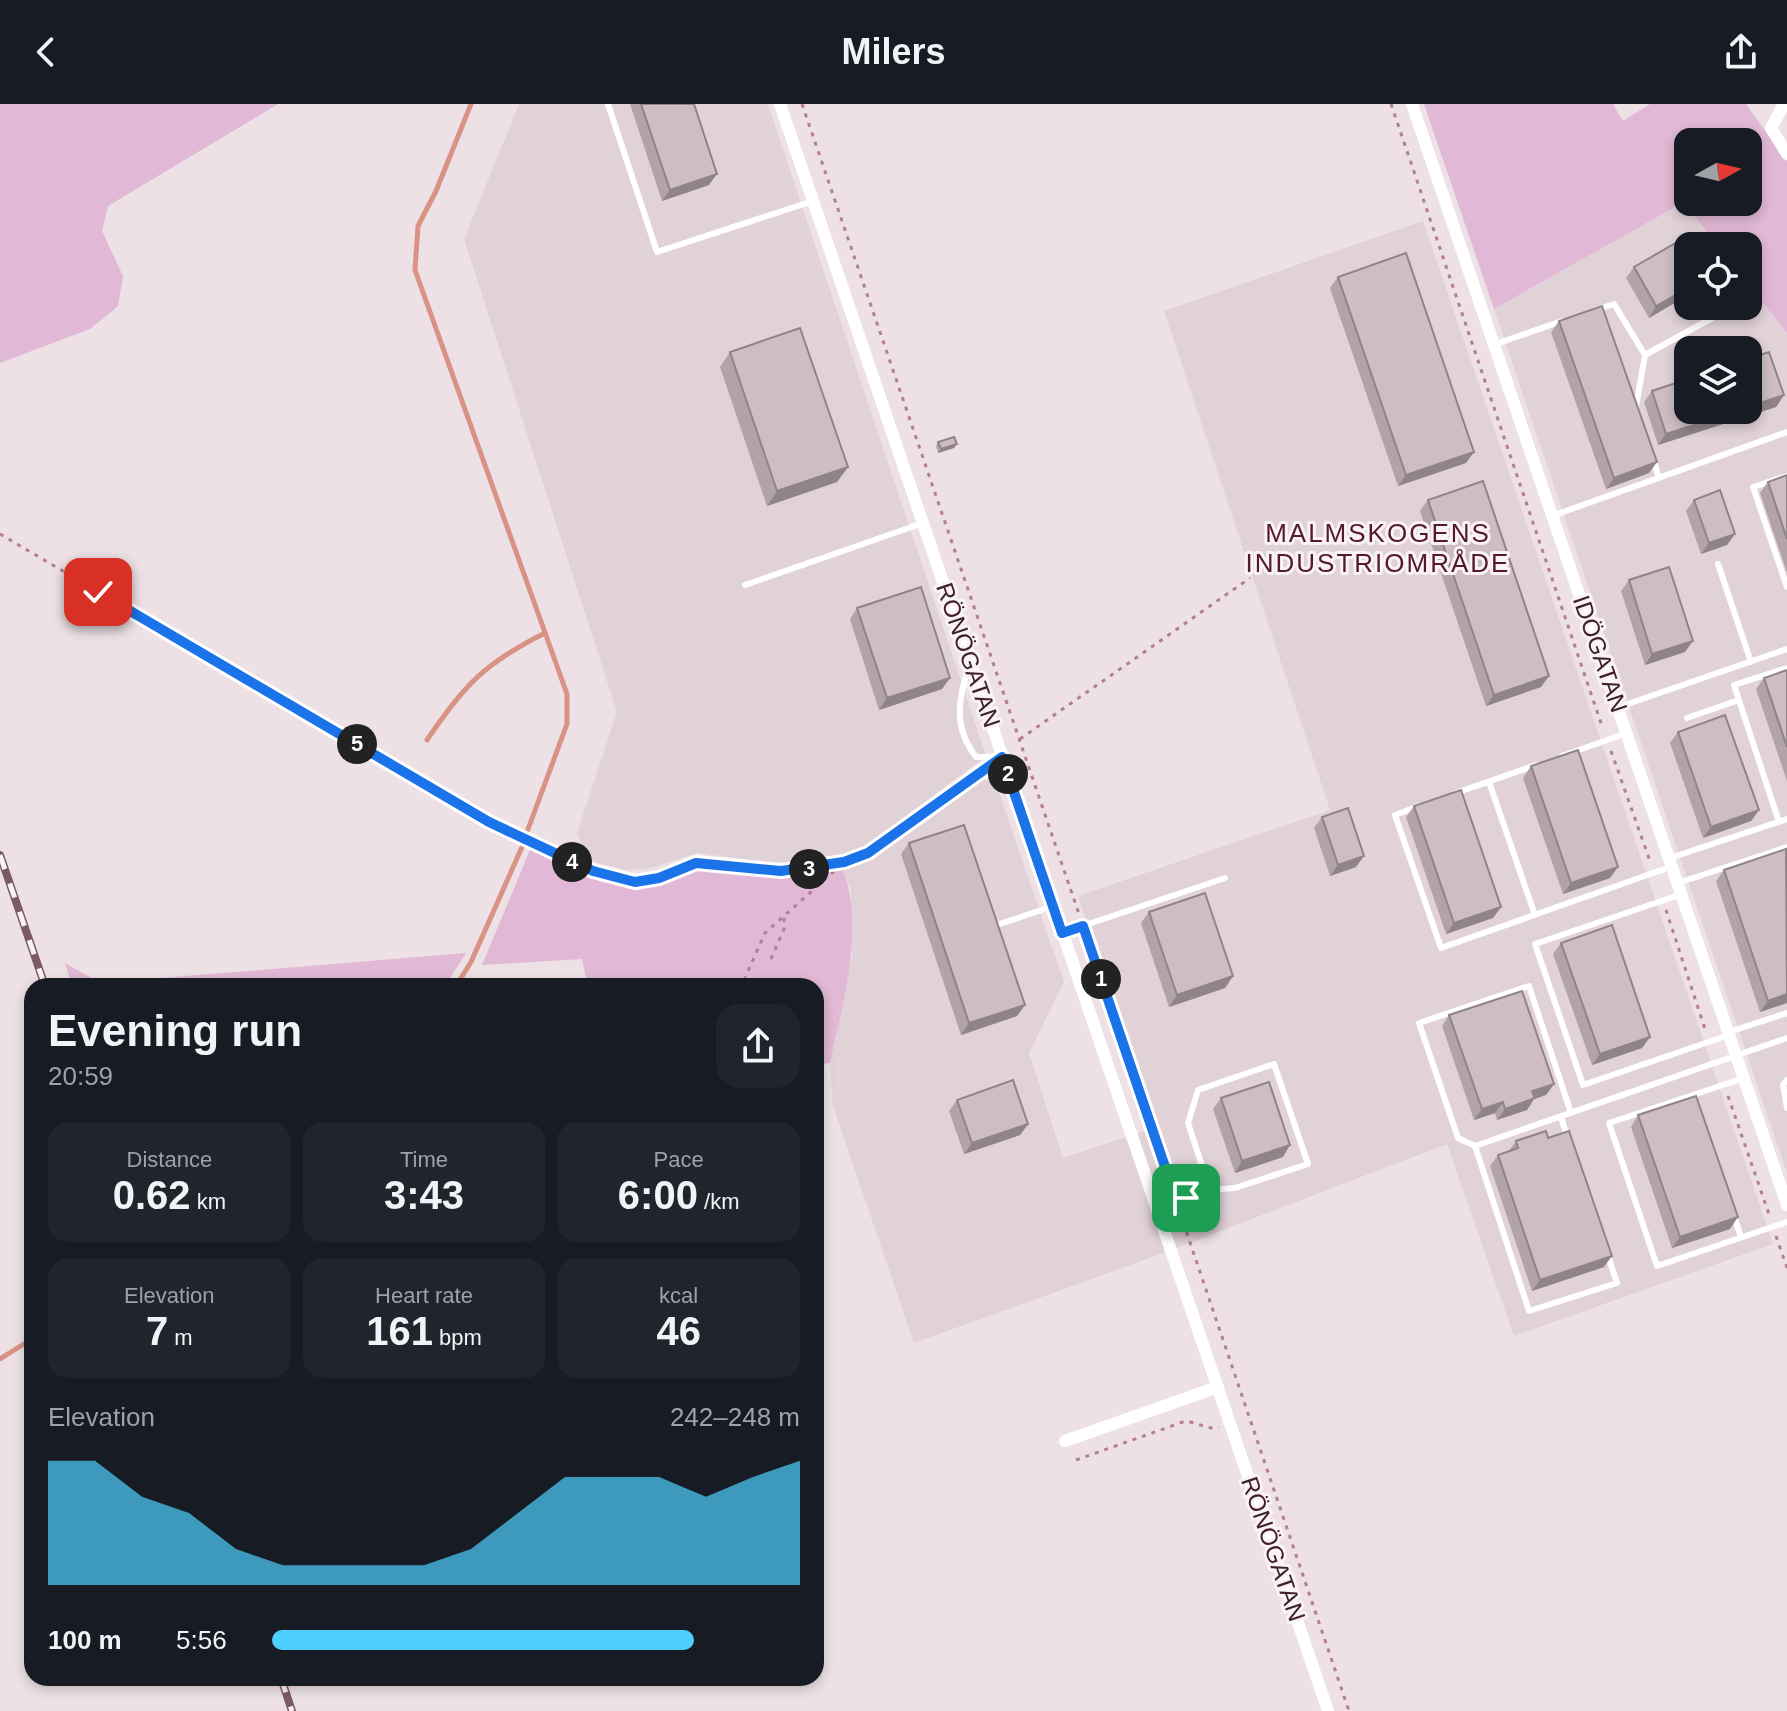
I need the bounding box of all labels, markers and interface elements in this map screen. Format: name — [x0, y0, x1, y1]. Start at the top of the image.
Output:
icon: back — [24, 30, 68, 74]
icon: share — [1719, 30, 1763, 74]
text: Milers — [841, 31, 946, 72]
north arrow — [1674, 128, 1762, 216]
map controls — [1674, 128, 1762, 424]
button: locate — [1674, 232, 1762, 320]
button: layers — [1674, 336, 1762, 424]
district label: MALMSKOGENS INDUSTRIOMRÅDE — [1246, 518, 1510, 578]
pin — [64, 558, 132, 626]
icon: check — [76, 570, 120, 614]
street label: RÖNÖGATAN — [931, 579, 1006, 731]
street label: IDÖGATAN — [1568, 592, 1633, 716]
pin: 5 — [337, 724, 377, 764]
text: 5 — [351, 731, 363, 756]
pin: 2 — [988, 754, 1028, 794]
text: 2 — [1002, 761, 1014, 786]
pin: 4 — [552, 842, 592, 882]
text: 4 — [566, 849, 578, 874]
pin: 3 — [789, 849, 829, 889]
text: 3 — [803, 856, 815, 881]
pin: 1 — [1081, 959, 1121, 999]
text: 1 — [1095, 966, 1107, 991]
button: share — [716, 1004, 800, 1088]
text: Evening run — [48, 1006, 302, 1055]
text: 20:59 — [48, 1061, 113, 1091]
text: Distance — [127, 1147, 212, 1172]
text: Time — [400, 1147, 448, 1172]
text: Pace — [654, 1147, 704, 1172]
pin — [1152, 1164, 1220, 1232]
text: 0.62 — [113, 1173, 191, 1217]
text: 3:43 — [384, 1173, 464, 1217]
text: 6:00 — [618, 1173, 698, 1217]
icon: arrive — [1164, 1176, 1208, 1220]
text: km — [191, 1189, 226, 1214]
text: /km — [698, 1189, 739, 1214]
text: Elevation — [124, 1283, 215, 1308]
text: Heart rate — [375, 1283, 473, 1308]
text: kcal — [659, 1283, 698, 1308]
text: 7 — [146, 1309, 168, 1353]
text: 161 — [366, 1309, 433, 1353]
text: 46 — [656, 1309, 701, 1353]
text: m — [168, 1325, 193, 1350]
text: bpm — [433, 1325, 482, 1350]
text: Elevation — [48, 1402, 155, 1432]
text: 242–248 m — [670, 1402, 800, 1432]
street label: RÖNÖGATAN — [1236, 1473, 1311, 1625]
text: 100 m — [48, 1625, 122, 1655]
text: 5:56 — [176, 1625, 227, 1655]

